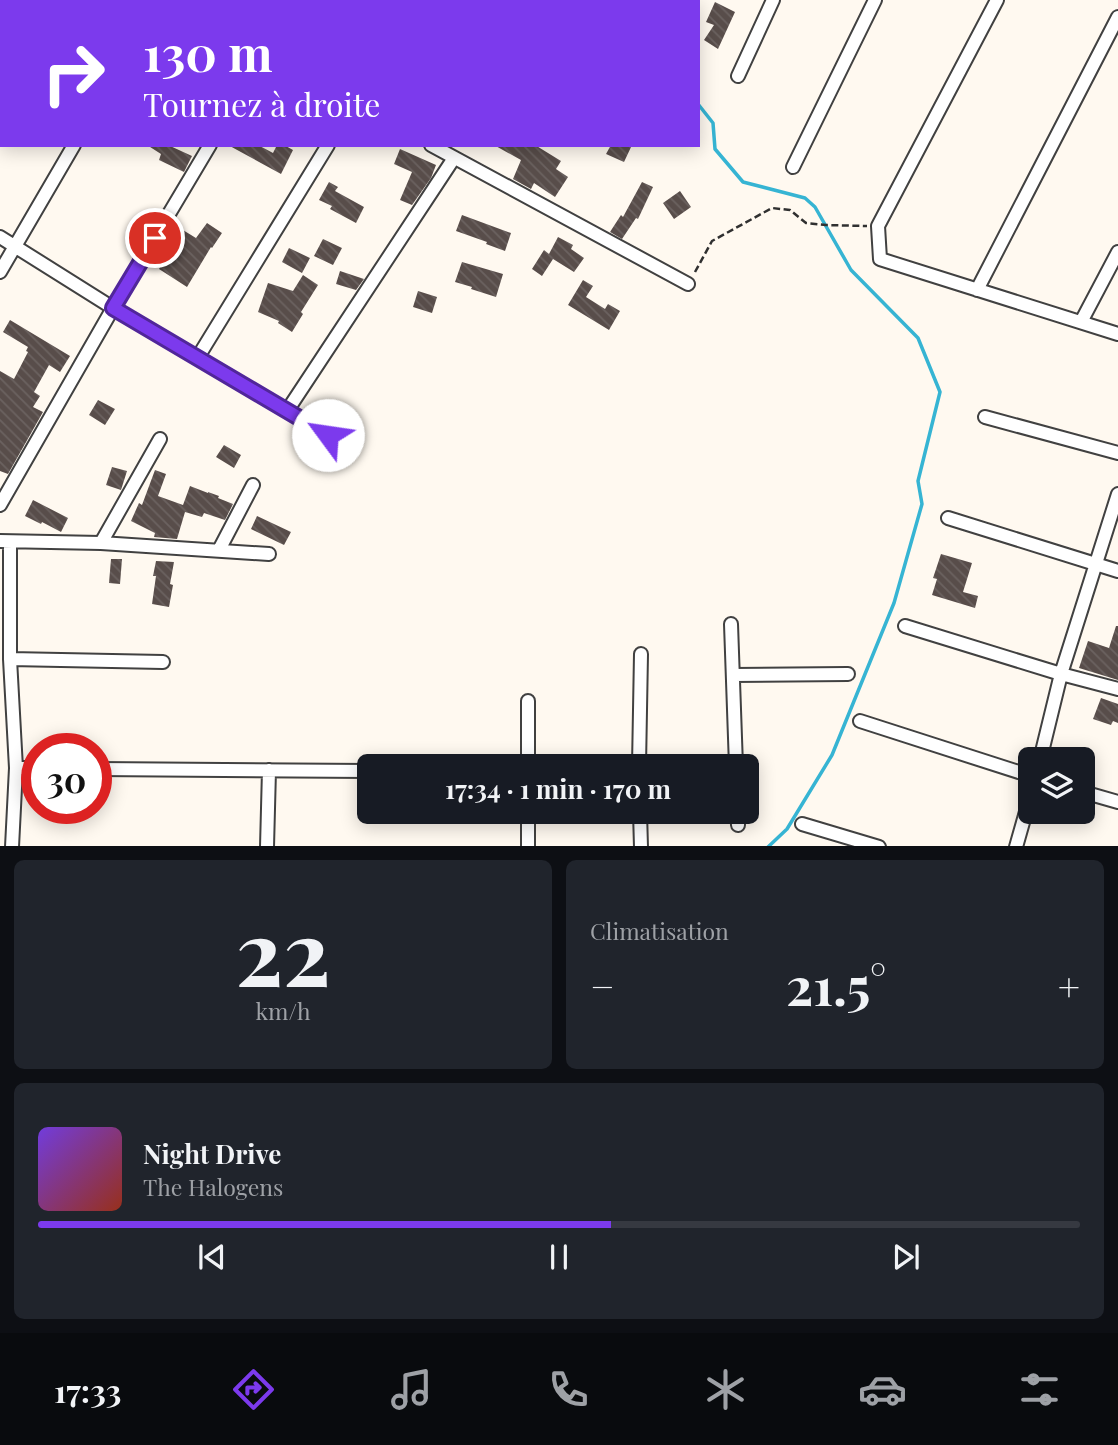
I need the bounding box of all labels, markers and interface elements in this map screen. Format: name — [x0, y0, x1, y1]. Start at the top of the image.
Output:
text: 130 m — [143, 19, 273, 84]
icon: right — [28, 28, 119, 119]
text: Tournez à droite — [143, 82, 381, 125]
pin — [125, 208, 185, 268]
icon: arrive — [136, 219, 174, 257]
position arrow — [291, 398, 365, 472]
speed limit sign: 30 — [21, 733, 112, 824]
map controls — [1018, 747, 1095, 824]
button: layers — [1018, 747, 1095, 824]
text: 17:34 · 1 min · 170 m — [445, 771, 671, 806]
text: 22 — [235, 889, 331, 1010]
text: Climatisation — [590, 915, 729, 946]
text: 21.5° — [786, 950, 886, 1019]
text: − — [590, 960, 615, 1011]
text: + — [1058, 960, 1080, 1011]
text: km/h — [255, 995, 311, 1026]
text: Night Drive — [143, 1136, 281, 1171]
text: The Halogens — [143, 1171, 283, 1202]
icon: previous — [193, 1238, 231, 1276]
icon: pause — [540, 1238, 578, 1276]
icon: next — [887, 1238, 925, 1276]
icon: directions — [229, 1365, 278, 1414]
icon: music — [387, 1365, 436, 1414]
icon: phone — [544, 1365, 593, 1414]
icon: climate — [701, 1365, 750, 1414]
icon: car — [858, 1365, 907, 1414]
icon: filters — [1015, 1365, 1064, 1414]
text: 17:33 — [54, 1368, 121, 1411]

